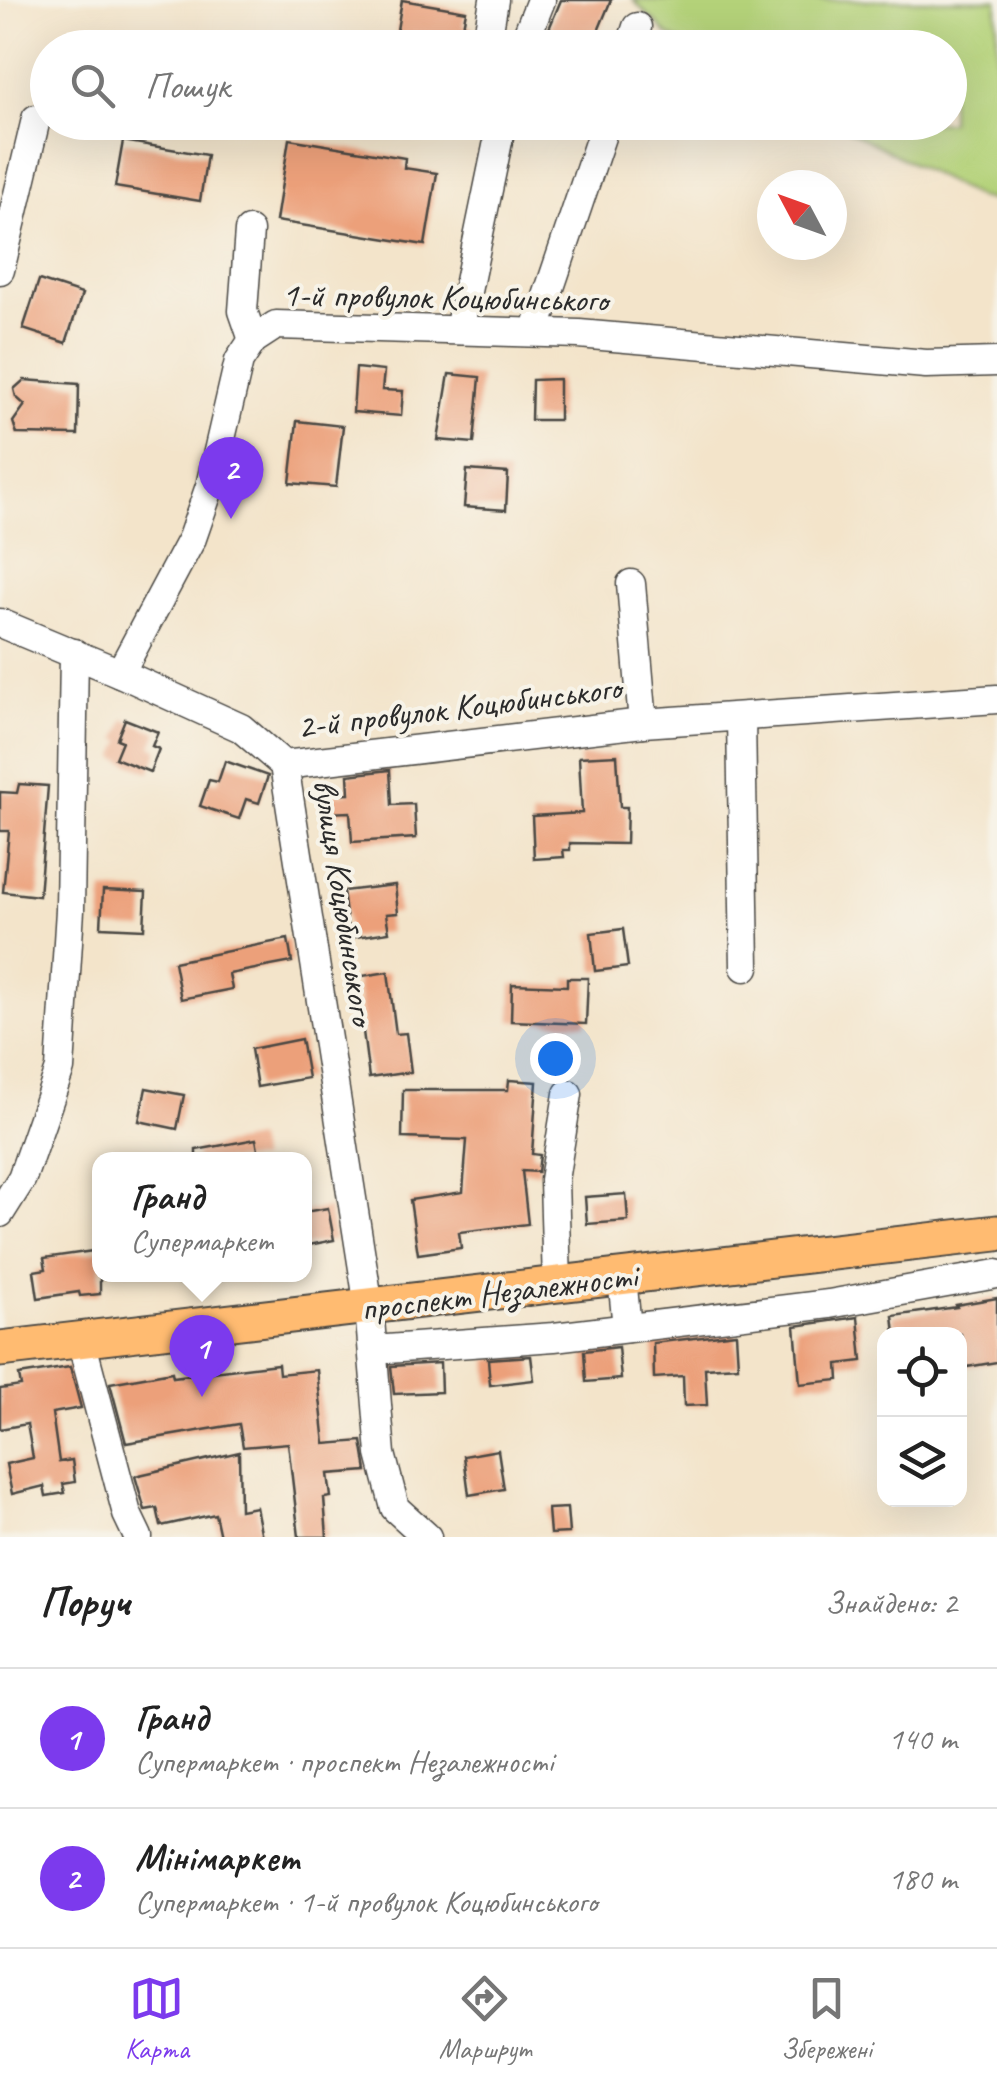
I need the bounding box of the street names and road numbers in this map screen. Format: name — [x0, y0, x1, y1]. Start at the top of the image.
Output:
street label: 1-й провулок Коцюбинського — [282, 272, 612, 322]
street label: 2-й провулок Коцюбинського — [295, 664, 627, 749]
street label: вулиця Коцюбинського — [302, 776, 386, 1032]
street label: проспект Незалежності — [358, 1252, 644, 1331]

